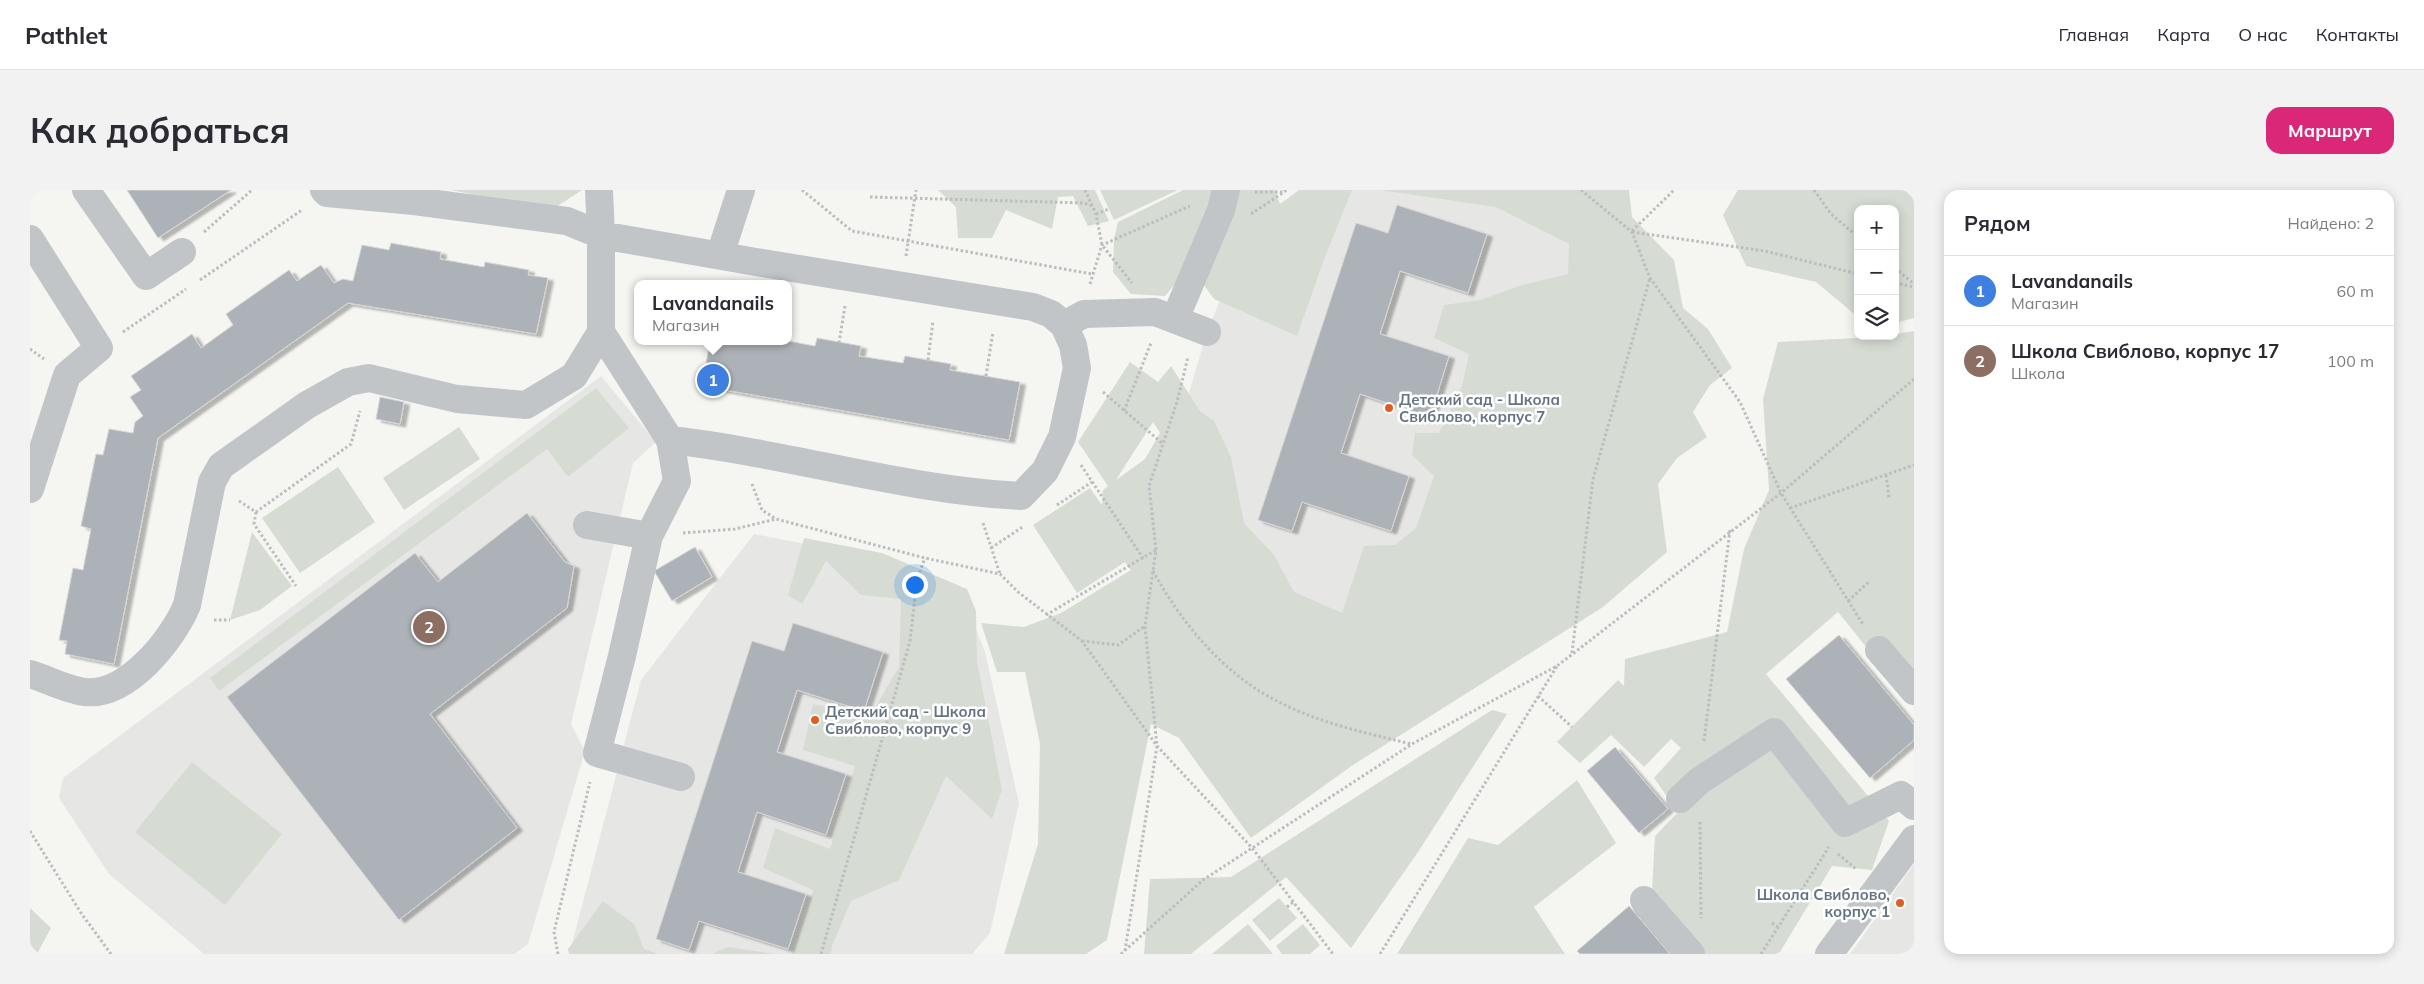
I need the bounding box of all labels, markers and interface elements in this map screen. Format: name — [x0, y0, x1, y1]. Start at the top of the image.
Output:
text: Pathlet — [25, 20, 107, 50]
text: Главная — [2059, 23, 2129, 46]
text: Карта — [2157, 23, 2210, 46]
text: О нас — [2238, 23, 2288, 46]
text: Контакты — [2316, 23, 2399, 46]
button: Маршрут — [2266, 107, 2394, 154]
text: Как добраться — [30, 108, 290, 152]
map controls — [1854, 205, 1899, 340]
button: + — [1854, 205, 1899, 250]
text: Рядом — [1964, 210, 2031, 236]
text: Найдено: 2 — [2288, 213, 2374, 233]
button: − — [1854, 250, 1899, 295]
text: Lavandanails — [2011, 269, 2133, 293]
popup — [634, 280, 792, 345]
text: 1 — [1975, 281, 1985, 301]
text: 60 m — [2337, 281, 2374, 301]
text: Lavandanails — [652, 291, 774, 315]
text: Магазин — [2011, 293, 2079, 313]
button: layers — [1854, 295, 1899, 340]
text: Магазин — [652, 315, 720, 335]
text: Школа Свиблово, корпус 17 — [2011, 339, 2279, 363]
text: 2 — [1975, 351, 1985, 371]
text: 100 m — [2327, 351, 2374, 371]
pin: 1 — [697, 361, 729, 399]
text: Школа — [2011, 363, 2065, 383]
place label: Детский сад - Школа Свиблово, корпус 7 — [1399, 390, 1560, 426]
marker: Детский сад - Школа Свиблово, корпус 7 — [1383, 402, 1395, 414]
your location — [902, 572, 928, 598]
pin: 2 — [413, 608, 445, 646]
place label: Детский сад - Школа Свиблово, корпус 9 — [825, 702, 986, 738]
marker: Детский сад - Школа Свиблово, корпус 9 — [809, 714, 821, 726]
place label: Школа Свиблово, корпус 1 — [1757, 885, 1890, 921]
marker: Школа Свиблово, корпус 1 — [1894, 897, 1906, 909]

